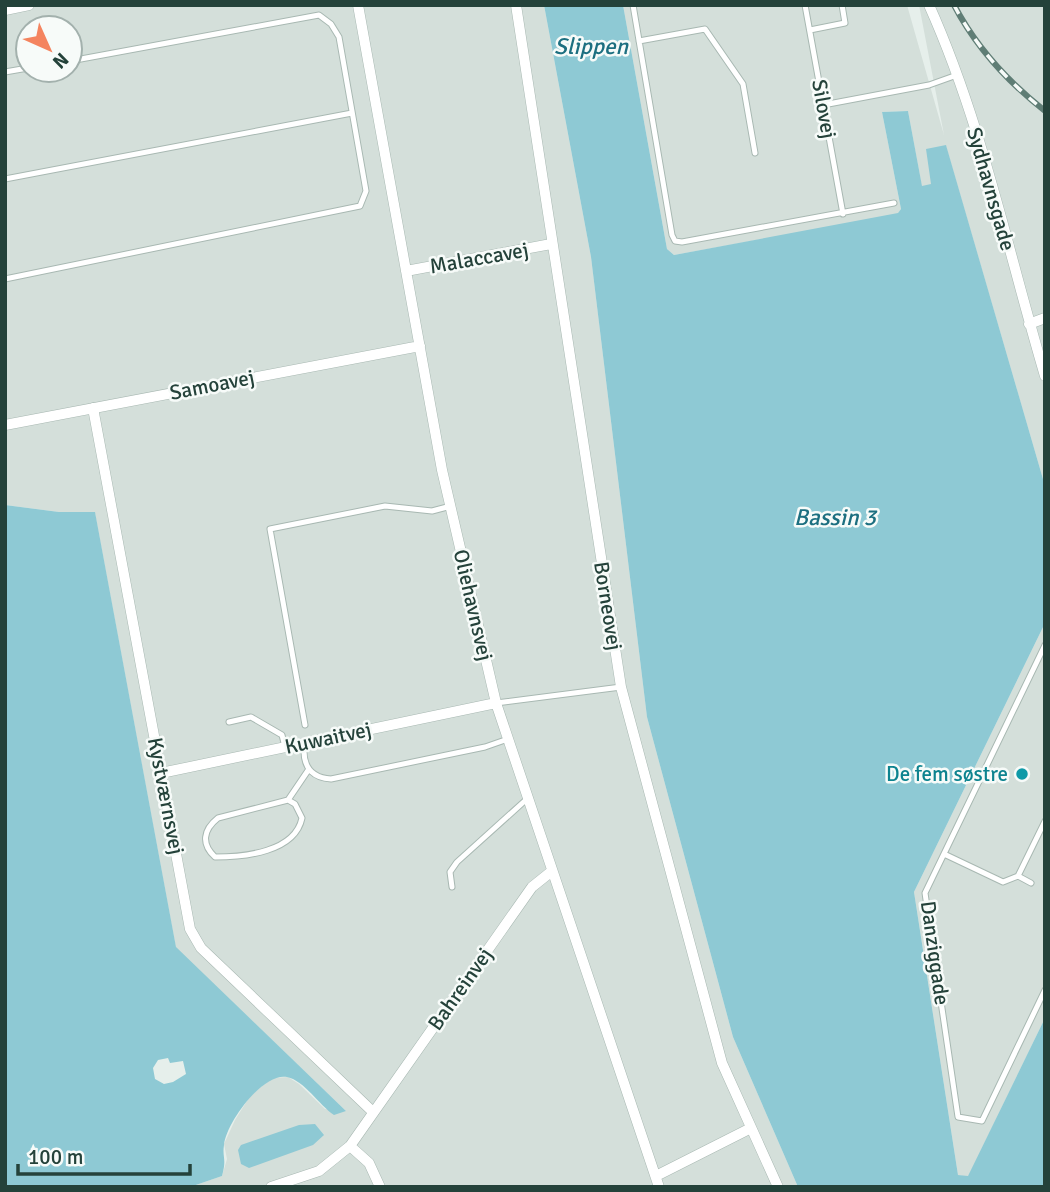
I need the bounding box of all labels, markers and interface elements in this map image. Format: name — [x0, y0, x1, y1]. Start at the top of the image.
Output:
north arrow — [14, 14, 84, 84]
water label: Slippen — [554, 32, 629, 61]
text: N — [47, 47, 73, 73]
street label: Silovej — [806, 77, 842, 141]
street label: Sydhavnsgade — [961, 124, 1021, 254]
street label: Malaccavej — [428, 237, 530, 279]
street label: Samoavej — [167, 364, 257, 406]
water label: Bassin 3 — [794, 503, 878, 532]
street label: Oliehavnsvej — [448, 547, 498, 663]
street label: Borneovej — [588, 560, 628, 652]
street label: Kuwaitvej — [282, 716, 374, 760]
street label: Kystværnsvej — [142, 735, 190, 857]
place label: De fem søstre — [886, 761, 1008, 787]
marker: De fem søstre — [1014, 766, 1030, 782]
street label: Danziggade — [915, 899, 955, 1007]
street label: Bahreinvej — [422, 943, 498, 1035]
scale bar — [18, 1132, 189, 1176]
text: 100 m — [28, 1144, 83, 1170]

